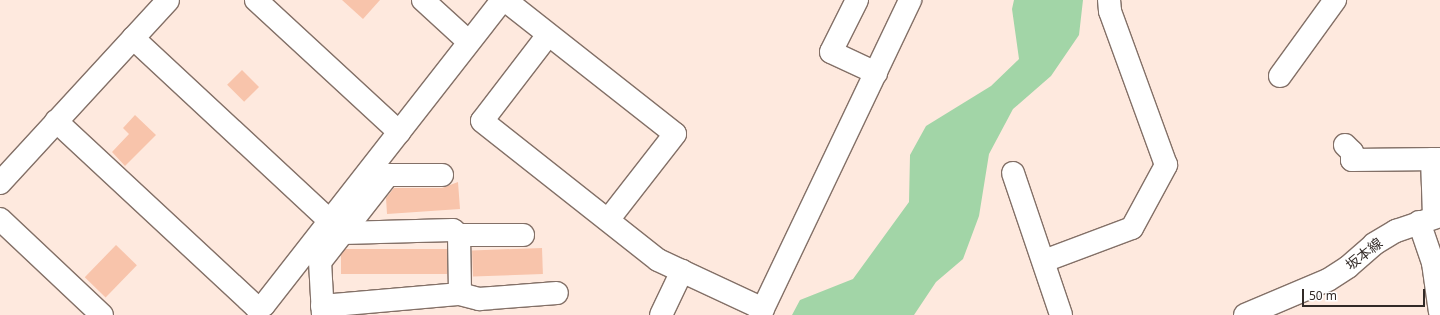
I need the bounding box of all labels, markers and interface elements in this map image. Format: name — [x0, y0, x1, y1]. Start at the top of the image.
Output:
street label: 坂本線 — [1342, 234, 1386, 274]
scale bar — [1304, 281, 1427, 307]
text: 50 m — [1309, 287, 1337, 304]

